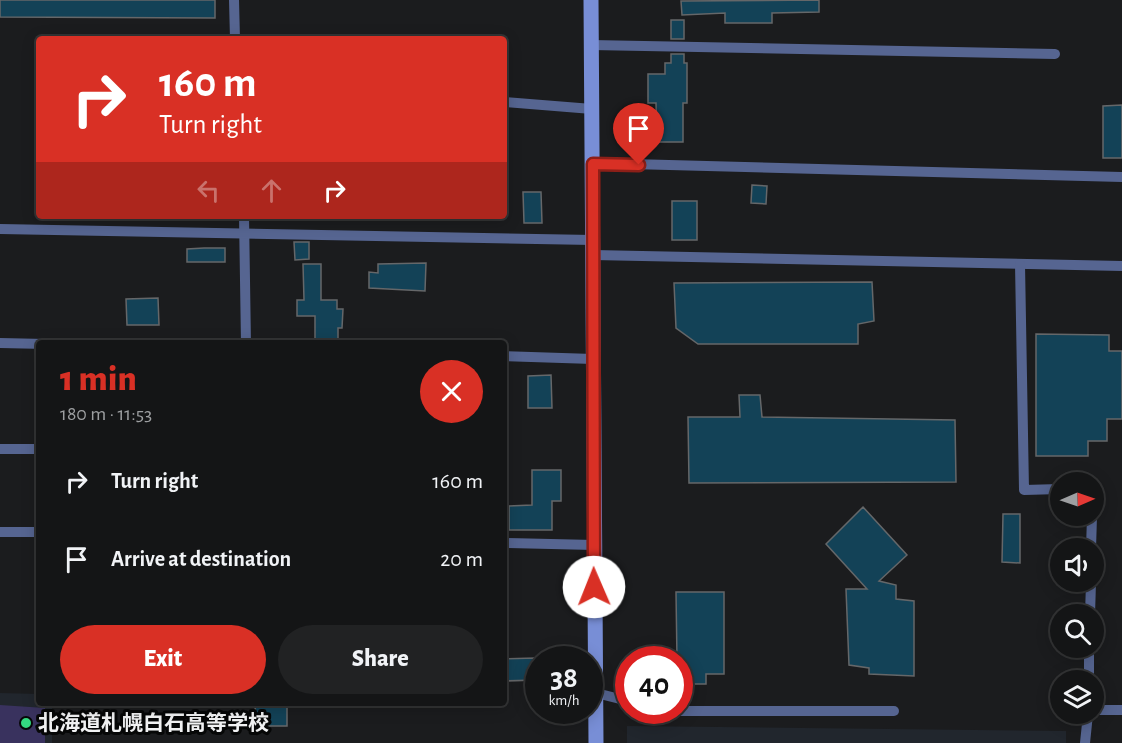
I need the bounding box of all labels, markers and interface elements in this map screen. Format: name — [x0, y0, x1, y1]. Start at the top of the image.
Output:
icon: right — [60, 60, 138, 138]
text: 160 m — [159, 62, 257, 104]
pin — [613, 103, 664, 165]
text: Turn right — [159, 111, 262, 138]
icon: arrive — [622, 112, 655, 145]
icon: left — [192, 174, 225, 207]
icon: ahead — [255, 174, 288, 207]
icon: right — [318, 174, 351, 207]
button: close — [420, 360, 483, 423]
text: 1 min — [60, 361, 137, 397]
text: 180 m · 11:53 — [60, 404, 152, 424]
icon: right — [60, 465, 93, 498]
text: Turn right — [111, 470, 198, 492]
text: 160 m — [432, 470, 483, 492]
north arrow — [1050, 472, 1104, 526]
map controls — [1050, 472, 1104, 724]
button: sound — [1050, 538, 1104, 592]
icon: arrive — [60, 543, 93, 576]
text: Arrive at destination — [111, 548, 291, 570]
text: 20 m — [440, 548, 483, 570]
position arrow — [562, 555, 626, 619]
button: search — [1050, 604, 1104, 658]
button: Exit — [60, 625, 266, 694]
button: Share — [278, 625, 483, 694]
speed limit sign: 40 — [615, 646, 693, 724]
text: 38 — [550, 663, 578, 693]
button: layers — [1050, 670, 1104, 724]
text: km/h — [549, 693, 579, 708]
place label: 北海道札幌白石高等学校 — [38, 711, 269, 734]
marker: 北海道札幌白石高等学校 — [19, 716, 33, 730]

